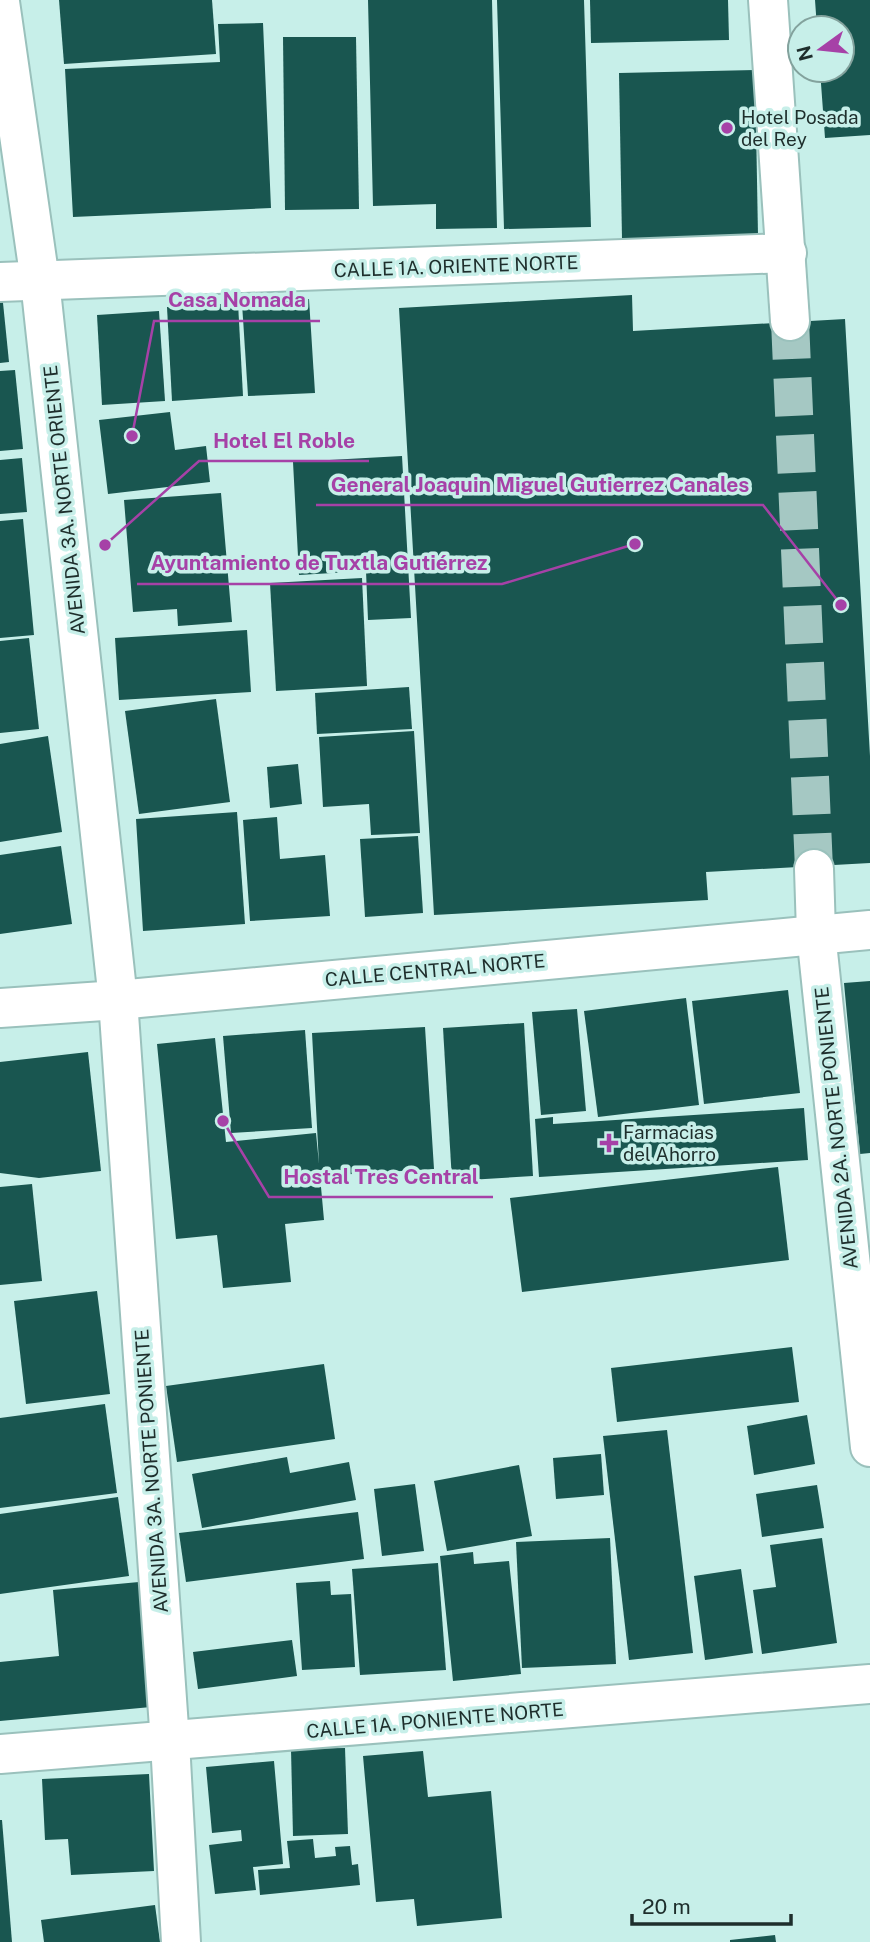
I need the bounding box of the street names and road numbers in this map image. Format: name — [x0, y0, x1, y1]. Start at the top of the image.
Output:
street label: CALLE 1A. ORIENTE NORTE — [333, 251, 579, 281]
street label: AVENIDA 3A. NORTE ORIENTE — [39, 364, 89, 636]
street label: CALLE CENTRAL NORTE — [324, 949, 546, 991]
street label: AVENIDA 2A. NORTE PONIENTE — [810, 986, 862, 1270]
street label: AVENIDA 3A. NORTE PONIENTE — [130, 1328, 172, 1614]
street label: CALLE 1A. PONIENTE NORTE — [305, 1698, 565, 1742]

